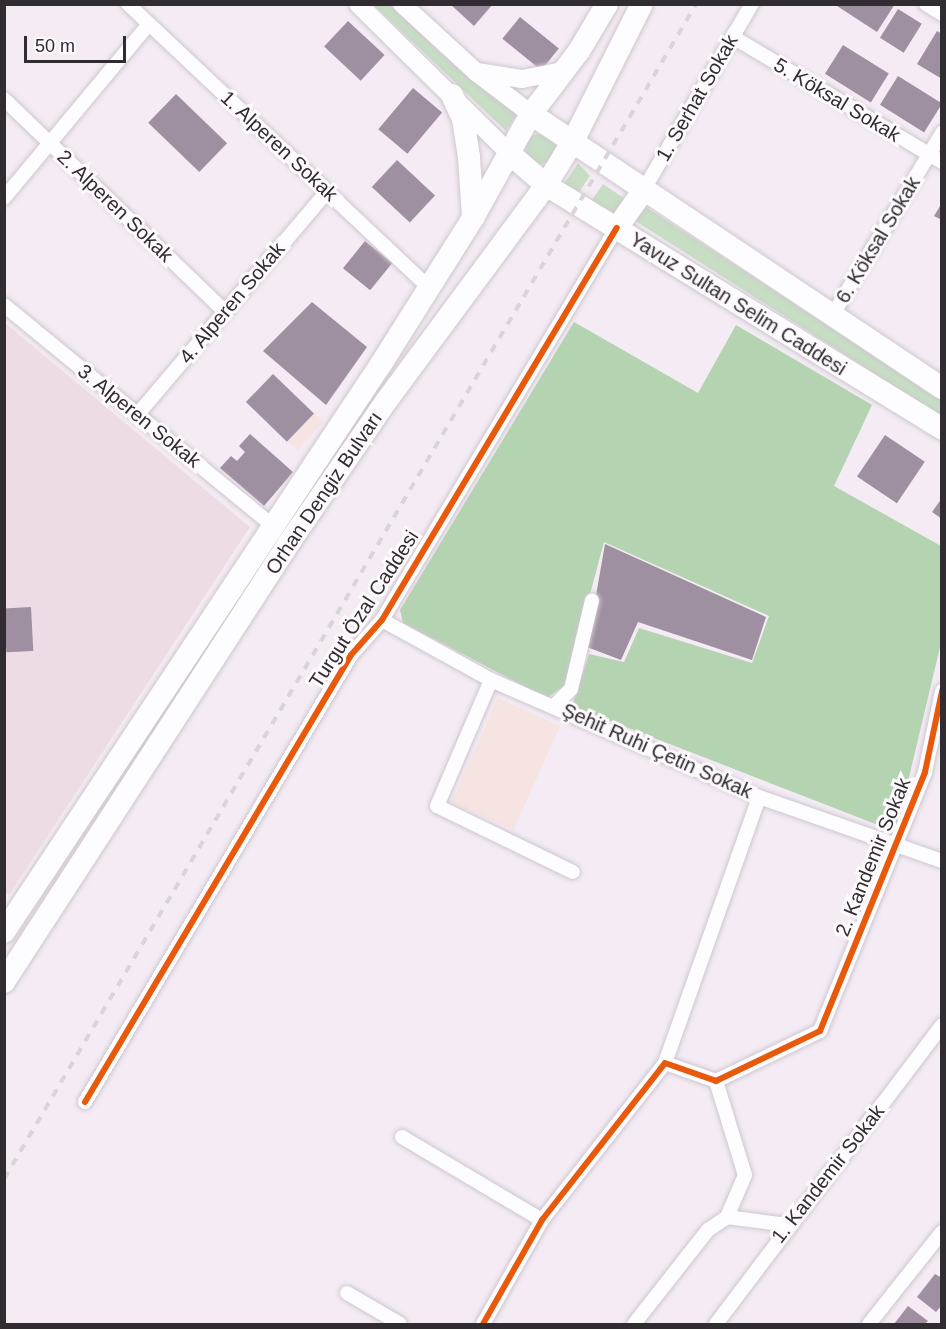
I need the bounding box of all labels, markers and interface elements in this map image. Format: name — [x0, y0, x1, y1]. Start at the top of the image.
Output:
scale bar — [27, 24, 129, 62]
street label: 1. Serhat Sokak — [651, 30, 743, 166]
text: 50 m — [35, 36, 75, 56]
street label: 5. Köksal Sokak — [769, 53, 905, 147]
street label: 1. Alperen Sokak — [215, 85, 343, 207]
street label: 2. Alperen Sokak — [52, 144, 178, 268]
street label: 6. Köksal Sokak — [831, 172, 925, 308]
street label: Yavuz Sultan Selim Caddesi — [625, 227, 851, 381]
street label: 4. Alperen Sokak — [174, 237, 290, 369]
street label: 3. Alperen Sokak — [72, 359, 206, 473]
street label: Orhan Dengiz Bulvarı — [261, 407, 387, 579]
street label: Turgut Özal Caddesi — [304, 526, 424, 692]
street label: Şehit Ruhi Çetin Sokak — [558, 698, 756, 804]
street label: 2. Kandemir Sokak — [830, 774, 916, 940]
street label: 1. Kandemir Sokak — [767, 1100, 889, 1248]

